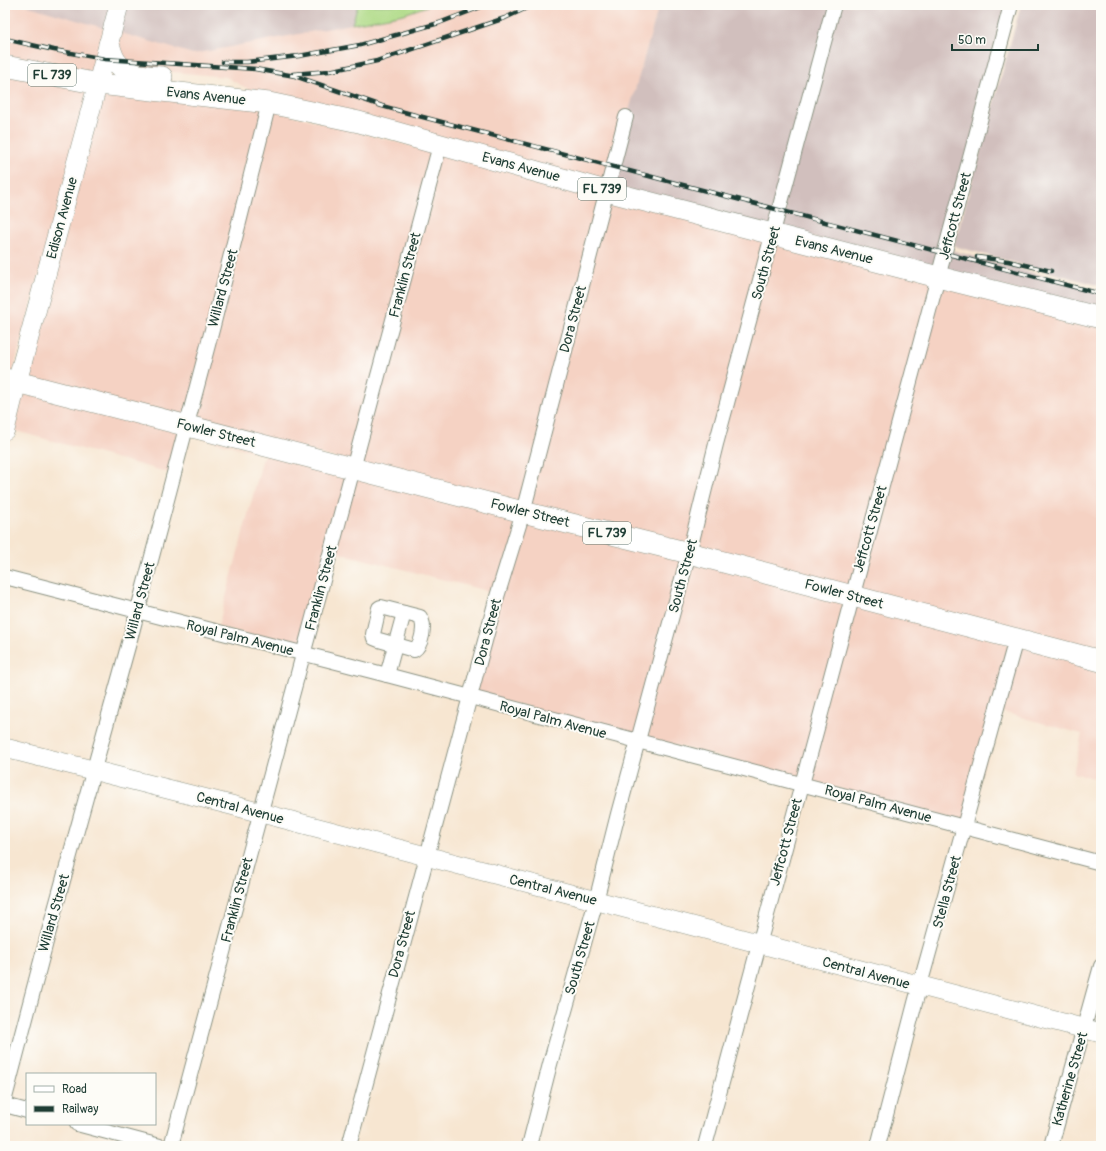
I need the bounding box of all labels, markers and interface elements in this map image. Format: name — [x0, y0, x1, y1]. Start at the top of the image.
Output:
scale bar — [952, 26, 1038, 52]
text: 50 m — [958, 33, 986, 48]
road number: FL 739 — [28, 64, 76, 86]
street label: Evans Avenue — [166, 83, 247, 109]
street label: Evans Avenue — [480, 148, 562, 186]
street label: Jeffcott Street — [935, 170, 975, 262]
street label: Edison Avenue — [43, 175, 81, 261]
road number: FL 739 — [578, 178, 626, 200]
street label: South Street — [748, 224, 784, 302]
street label: Franklin Street — [385, 230, 425, 320]
street label: Evans Avenue — [793, 232, 875, 268]
street label: Willard Street — [204, 247, 242, 329]
street label: Dora Street — [556, 283, 590, 354]
street label: Fowler Street — [175, 415, 258, 451]
street label: Jeffcott Street — [849, 483, 891, 574]
street label: Fowler Street — [489, 495, 572, 531]
road number: FL 739 — [583, 522, 631, 544]
street label: South Street — [665, 537, 701, 615]
street label: Franklin Street — [301, 543, 341, 633]
street label: Willard Street — [121, 560, 159, 642]
street label: Fowler Street — [803, 575, 886, 613]
street label: Dora Street — [471, 596, 505, 667]
street label: Royal Palm Avenue — [185, 616, 296, 660]
street label: Royal Palm Avenue — [498, 698, 608, 742]
street label: Royal Palm Avenue — [823, 782, 933, 826]
street label: Central Avenue — [195, 788, 286, 828]
street label: Jeffcott Street — [766, 796, 806, 888]
street label: Stella Street — [929, 853, 965, 930]
street label: Franklin Street — [217, 855, 257, 945]
street label: Central Avenue — [507, 871, 599, 909]
street label: Willard Street — [35, 872, 73, 954]
street label: Dora Street — [385, 908, 419, 979]
street label: South Street — [561, 919, 599, 997]
street label: Central Avenue — [821, 953, 912, 993]
street label: Katherine Street — [1048, 1030, 1092, 1128]
legend — [26, 1073, 156, 1125]
text: Road — [62, 1082, 87, 1097]
text: Railway — [62, 1102, 98, 1117]

